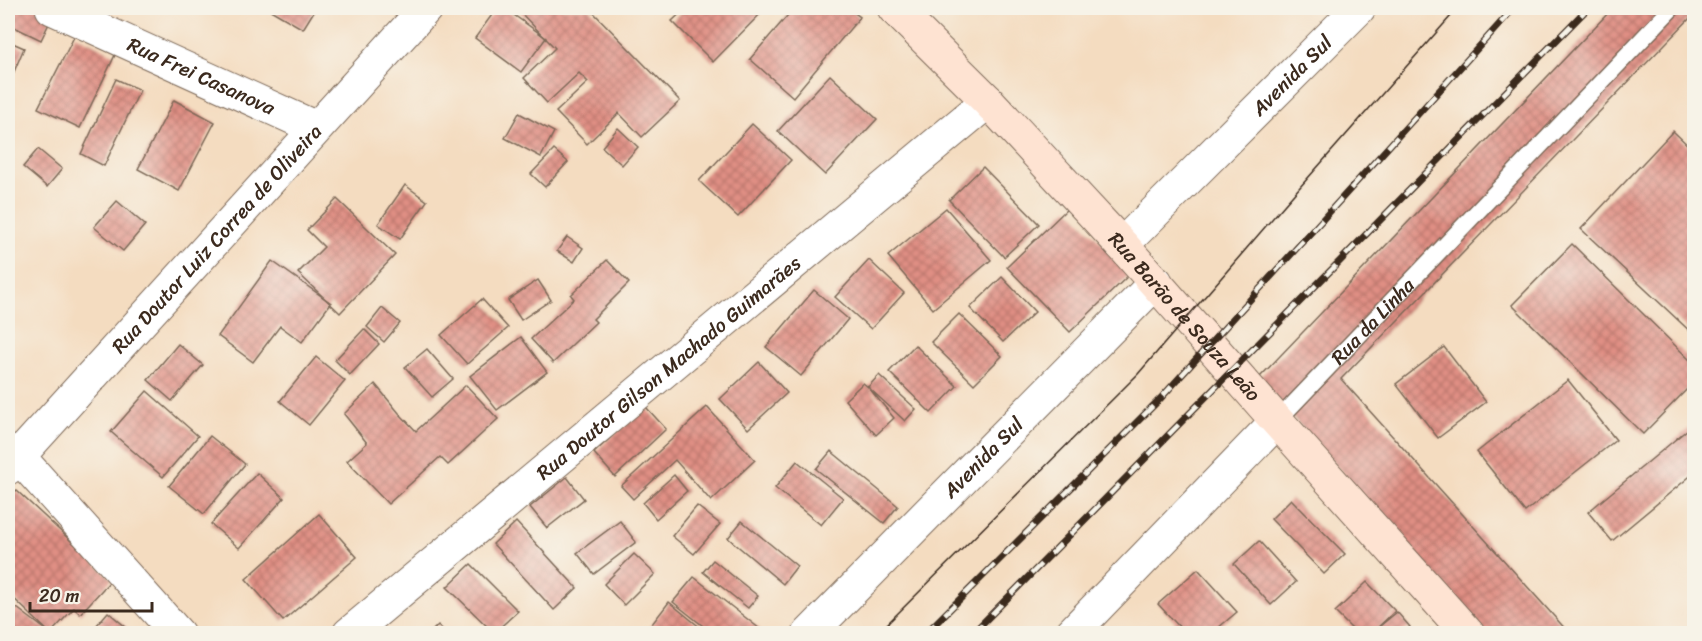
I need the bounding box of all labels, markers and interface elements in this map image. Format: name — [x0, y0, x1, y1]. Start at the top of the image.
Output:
street label: Avenida Sul — [1242, 26, 1342, 125]
street label: Rua Frei Casanova — [121, 27, 282, 126]
street label: Rua Doutor Luiz Correa de Oliveira — [103, 116, 331, 362]
street label: Rua Barão de Souza Leão — [1099, 223, 1270, 410]
street label: Rua Doutor Gilson Machado Guimarães — [528, 246, 810, 489]
street label: Rua da Linha — [1322, 269, 1424, 373]
street label: Avenida Sul — [934, 408, 1033, 508]
scale bar — [30, 575, 152, 613]
text: 20 m — [39, 580, 79, 612]

